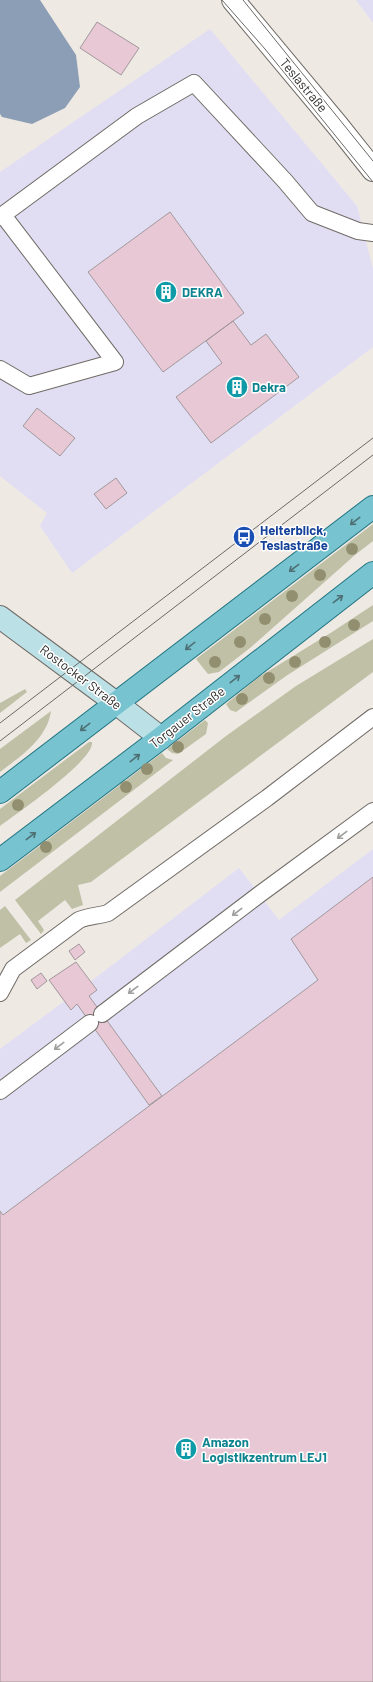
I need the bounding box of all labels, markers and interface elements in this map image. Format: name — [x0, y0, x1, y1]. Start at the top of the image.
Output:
street label: Teslastraße — [277, 55, 331, 115]
building icon: DEKRA — [153, 279, 179, 305]
place label: DEKRA — [182, 284, 223, 300]
building icon: Dekra — [224, 374, 250, 400]
place label: Dekra — [252, 379, 286, 395]
one-way arrow — [349, 517, 360, 526]
place label: Heiterblick, Teslastraße — [260, 522, 328, 553]
bus stop icon: Heiterblick, Teslastraße — [231, 524, 257, 550]
one-way arrow — [288, 564, 299, 572]
one-way arrow — [333, 595, 344, 603]
street label: Rostocker Straße — [37, 641, 125, 713]
one-way arrow — [184, 642, 195, 650]
one-way arrow — [230, 675, 241, 684]
street label: Torgauer Straße — [146, 683, 228, 751]
one-way arrow — [80, 722, 91, 731]
one-way arrow — [129, 753, 140, 762]
one-way arrow — [336, 830, 347, 839]
one-way arrow — [26, 832, 37, 841]
one-way arrow — [232, 907, 243, 916]
one-way arrow — [128, 986, 139, 994]
one-way arrow — [54, 1042, 65, 1050]
place label: Amazon Logistikzentrum LEJ1 — [202, 1434, 327, 1465]
building icon: Amazon Logistikzentrum LEJ1 — [173, 1436, 199, 1462]

